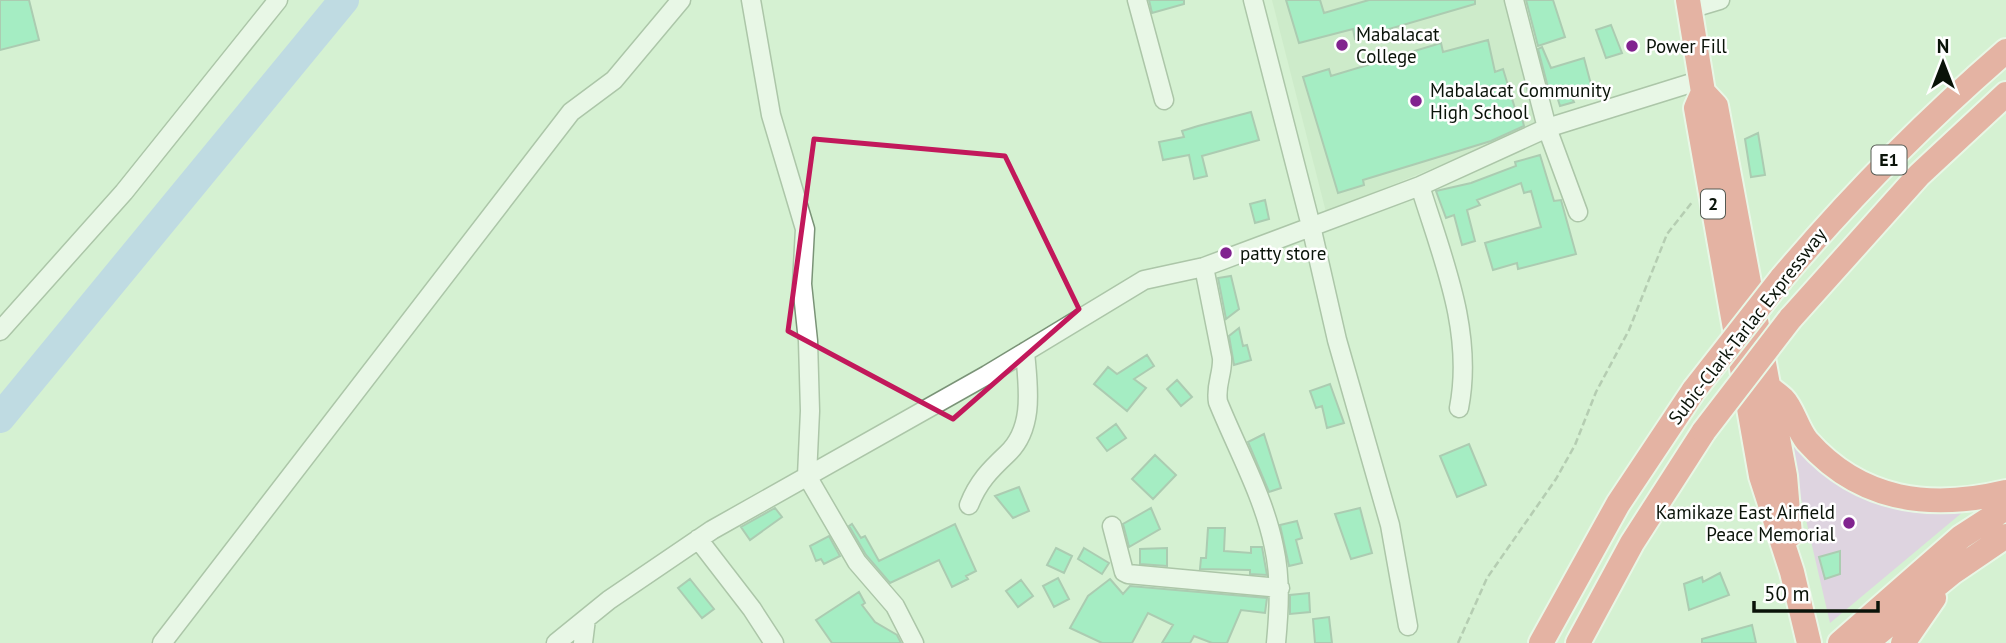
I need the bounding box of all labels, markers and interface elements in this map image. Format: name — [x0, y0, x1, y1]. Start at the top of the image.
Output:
place label: Mabalacat College — [1356, 22, 1440, 68]
north arrow — [1908, 28, 1978, 98]
place label: Power Fill — [1646, 34, 1727, 58]
text: N — [1937, 34, 1949, 58]
marker: Mabalacat College — [1334, 37, 1350, 53]
marker: Power Fill — [1624, 38, 1640, 54]
place label: Mabalacat Community High School — [1430, 78, 1611, 124]
marker: Mabalacat Community High School — [1408, 93, 1424, 109]
road number: E1 — [1871, 146, 1906, 174]
road number: 2 — [1701, 190, 1725, 218]
street label: Subic-Clark-Tarlac Expressway — [1663, 223, 1831, 429]
place label: patty store — [1240, 241, 1326, 265]
marker: patty store — [1218, 245, 1234, 261]
place label: Kamikaze East Airfield Peace Memorial — [1656, 500, 1835, 546]
marker: Kamikaze East Airfield Peace Memorial — [1841, 515, 1857, 531]
scale bar — [1754, 570, 1878, 614]
text: 50 m — [1764, 580, 1810, 607]

